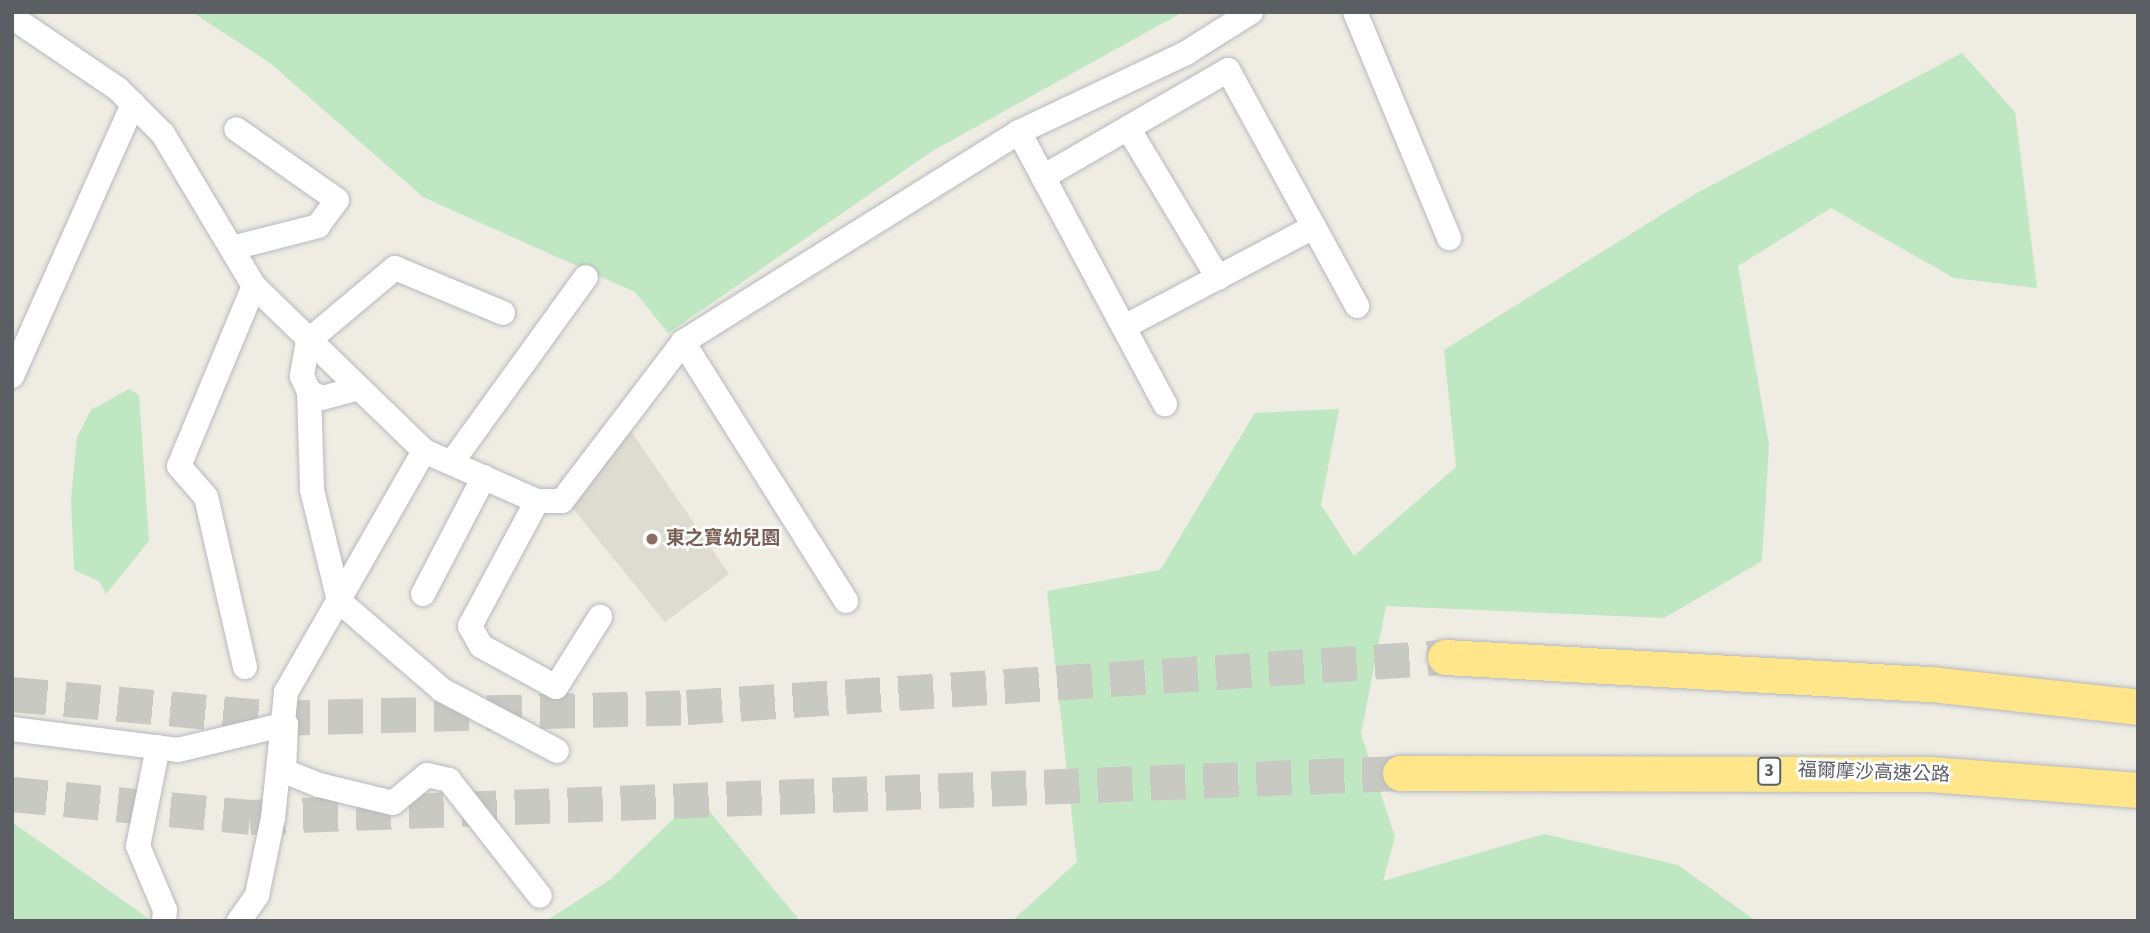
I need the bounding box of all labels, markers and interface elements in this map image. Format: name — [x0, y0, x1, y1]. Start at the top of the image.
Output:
place label: 東之寶幼兒園 — [666, 528, 780, 550]
marker: 東之寶幼兒園 — [644, 531, 660, 547]
road number: 3 — [1757, 756, 1781, 786]
street label: 福爾摩沙高速公路 — [1798, 759, 1950, 787]

